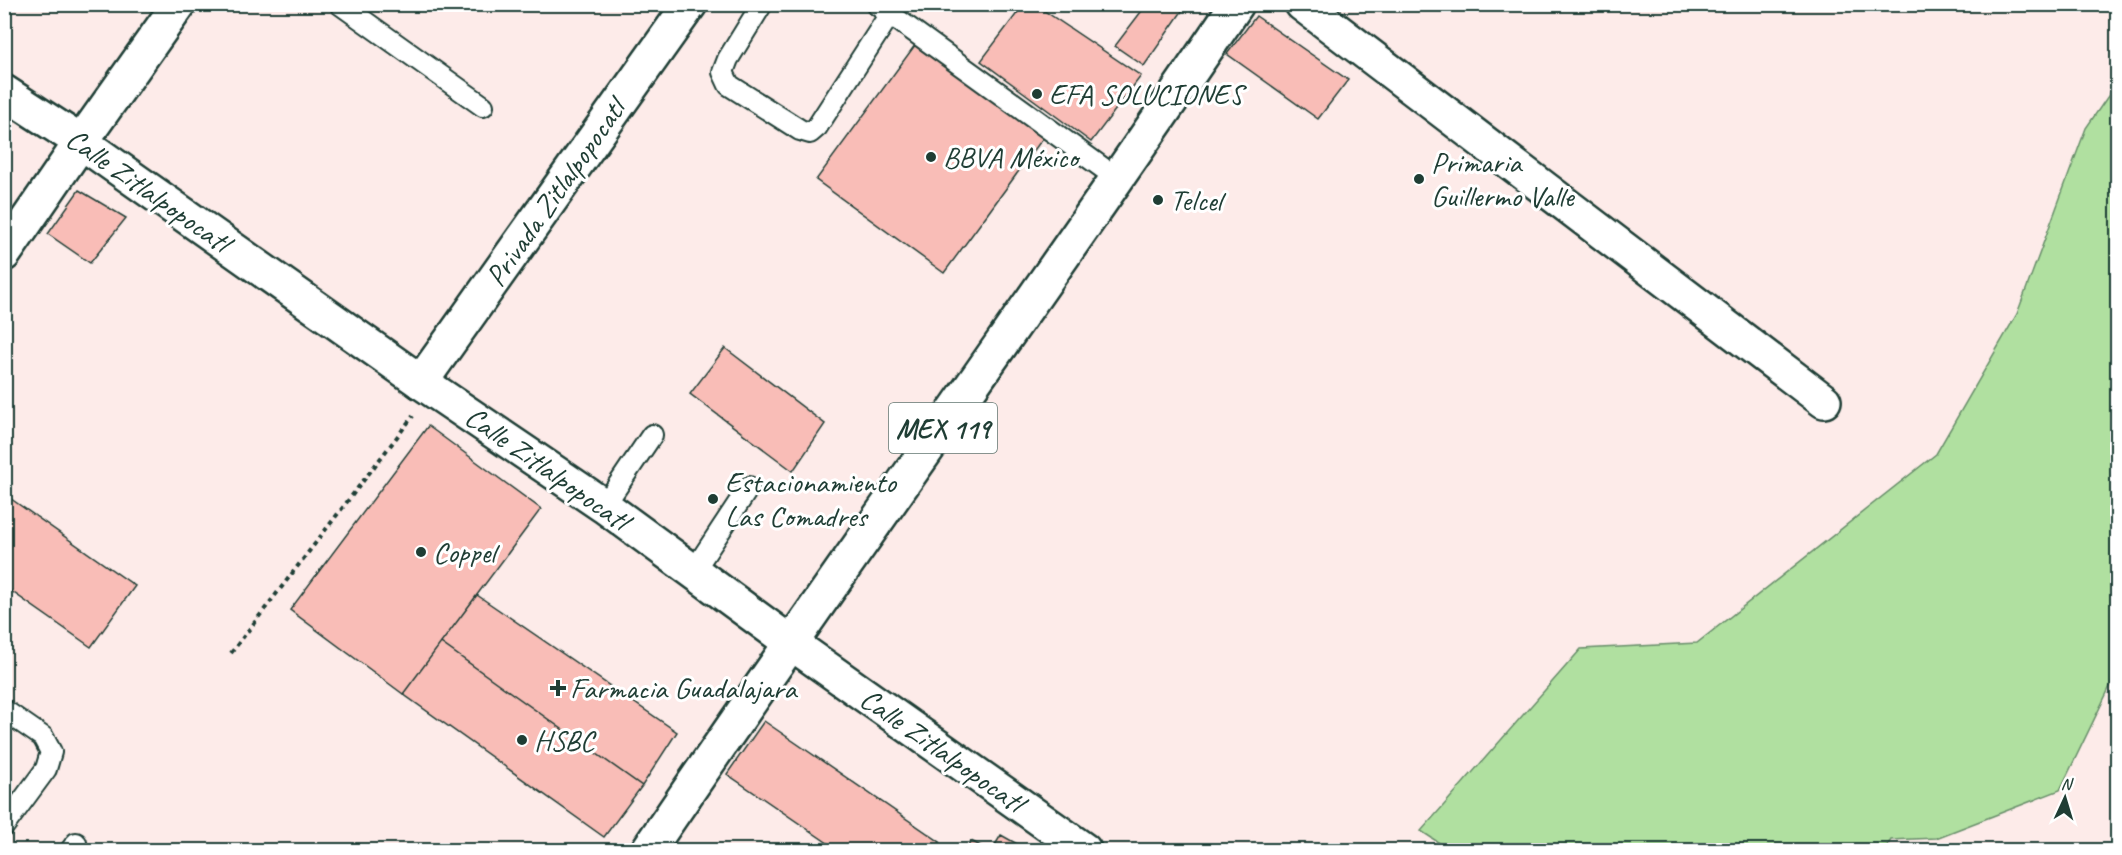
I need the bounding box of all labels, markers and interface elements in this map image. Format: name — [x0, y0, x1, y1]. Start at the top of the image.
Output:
place label: EFA SOLUCIONES — [1049, 75, 1247, 113]
marker: EFA SOLUCIONES — [1030, 87, 1044, 101]
street label: Privada Zitlalpopocatl — [477, 88, 636, 294]
street label: Calle Zitlalpopocatl — [59, 120, 241, 263]
place label: BBVA México — [943, 138, 1081, 176]
place label: Primaria Guillermo Valle — [1431, 143, 1576, 215]
marker: BBVA México — [924, 150, 938, 164]
marker: Primaria Guillermo Valle — [1412, 172, 1426, 186]
place label: Telcel — [1170, 181, 1226, 219]
marker: Telcel — [1151, 193, 1165, 207]
street label: Calle Zitlalpopocatl — [458, 398, 640, 541]
road number: MEX 119 — [889, 403, 997, 453]
place label: Estacionamiento Las Comadres — [725, 463, 897, 535]
marker: Estacionamiento Las Comadres — [706, 492, 720, 506]
place label: Coppel — [433, 533, 500, 571]
marker: Coppel — [414, 545, 428, 559]
place label: Farmacia Guadalajara — [570, 669, 798, 707]
street label: Calle Zitlalpopocatl — [853, 680, 1035, 823]
marker: Farmacia Guadalajara — [551, 681, 565, 695]
place label: HSBC — [534, 721, 597, 759]
marker: HSBC — [515, 733, 529, 747]
north arrow — [2035, 768, 2095, 828]
text: N — [2060, 774, 2075, 795]

